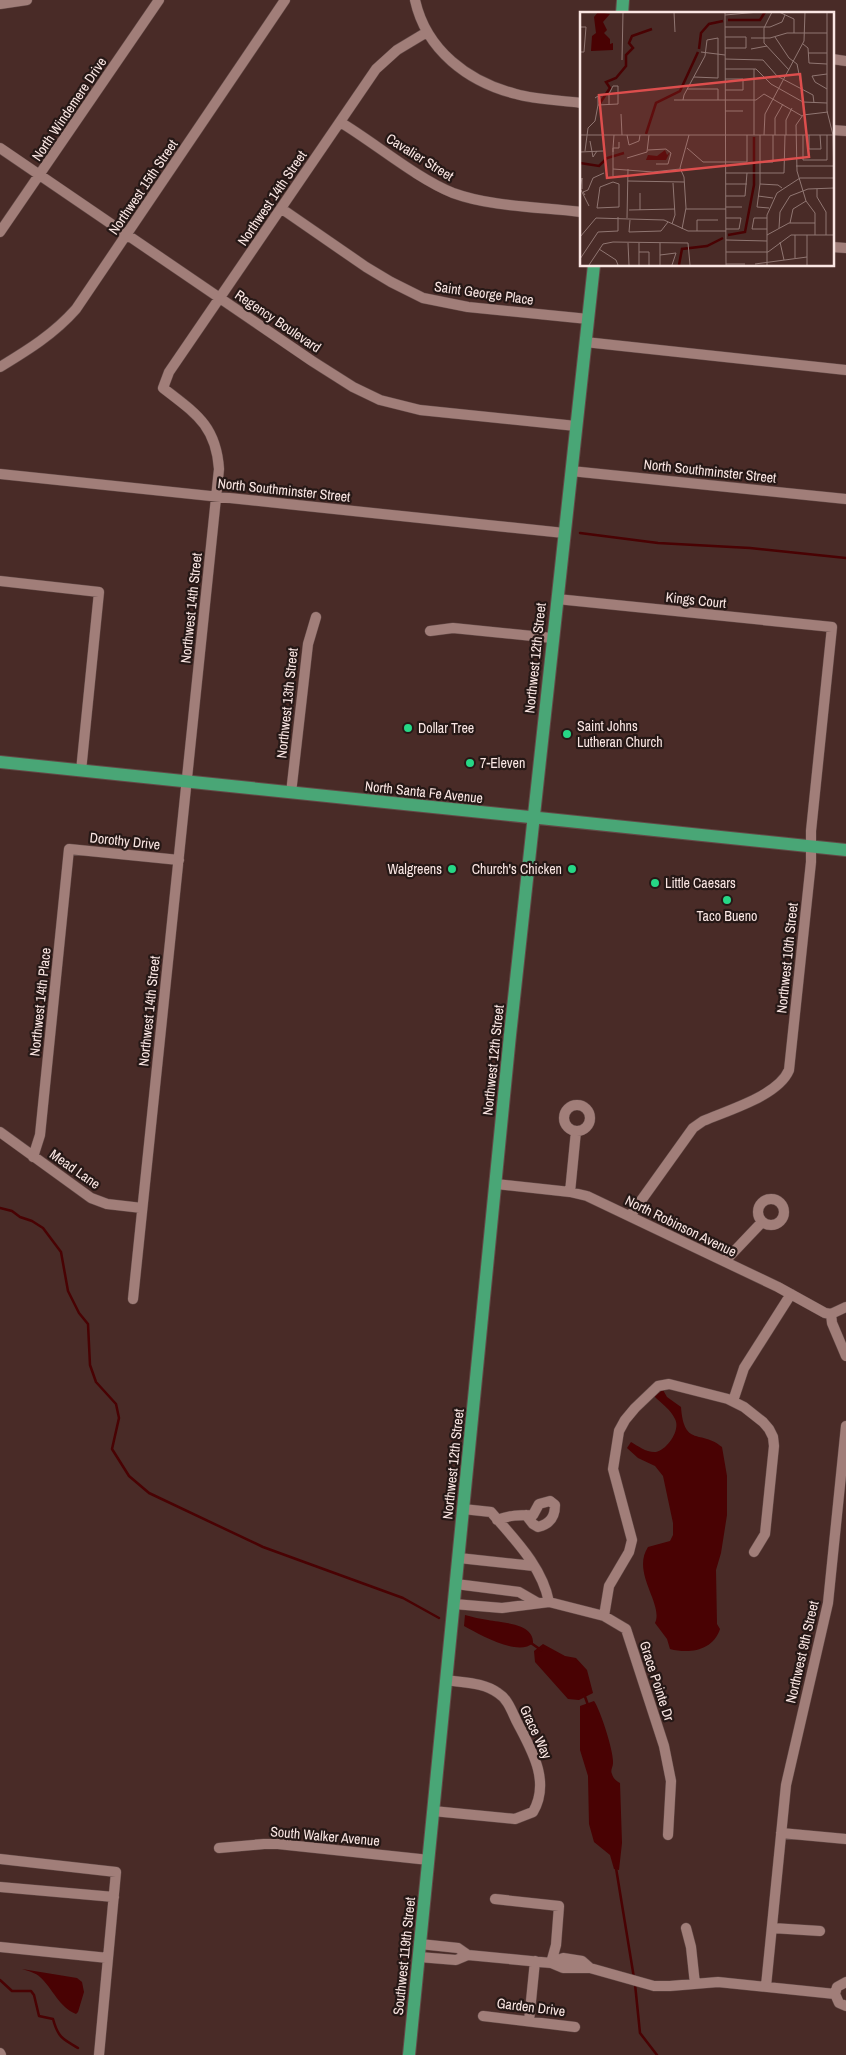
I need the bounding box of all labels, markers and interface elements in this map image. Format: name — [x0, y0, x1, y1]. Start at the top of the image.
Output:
inset map — [580, 12, 834, 266]
street label: North Windemere Drive — [28, 54, 110, 164]
street label: Cavalier Street — [383, 129, 457, 185]
street label: Northwest 15th Street — [104, 136, 182, 238]
street label: Northwest 14th Street — [233, 147, 311, 249]
street label: Saint George Place — [433, 277, 535, 309]
street label: Regency Boulevard — [231, 286, 325, 356]
street label: North Southminster Street — [643, 455, 777, 487]
street label: North Southminster Street — [217, 474, 351, 506]
street label: Northwest 14th Street — [176, 552, 206, 664]
street label: Kings Court — [665, 588, 727, 612]
street label: Northwest 12th Street — [520, 602, 550, 714]
street label: Northwest 13th Street — [272, 647, 302, 759]
place label: Saint Johns Lutheran Church — [577, 717, 663, 751]
place label: Dollar Tree — [418, 719, 474, 737]
marker: Dollar Tree — [402, 722, 414, 734]
marker: Saint Johns Lutheran Church — [561, 728, 573, 740]
place label: 7-Eleven — [480, 754, 525, 772]
marker: 7-Eleven — [464, 757, 476, 769]
street label: North Santa Fe Avenue — [364, 777, 484, 807]
street label: Dorothy Drive — [89, 828, 161, 854]
place label: Walgreens — [388, 860, 442, 878]
place label: Church's Chicken — [472, 860, 562, 878]
marker: Walgreens — [446, 863, 458, 875]
marker: Church's Chicken — [566, 863, 578, 875]
place label: Little Caesars — [665, 874, 736, 892]
marker: Little Caesars — [649, 877, 661, 889]
marker: Taco Bueno — [721, 894, 733, 906]
street label: Northwest 10th Street — [772, 902, 802, 1014]
place label: Taco Bueno — [697, 907, 757, 925]
street label: Northwest 14th Place — [25, 947, 55, 1057]
street label: Northwest 14th Street — [134, 955, 164, 1067]
street label: Northwest 12th Street — [478, 1004, 508, 1116]
street label: Mead Lane — [46, 1145, 104, 1193]
street label: North Robinson Avenue — [622, 1191, 740, 1261]
street label: Northwest 12th Street — [438, 1408, 468, 1520]
street label: Northwest 9th Street — [781, 1599, 823, 1705]
street label: Grace Pointe Dr — [636, 1639, 678, 1723]
street label: Grace Way — [516, 1702, 556, 1762]
street label: South Walker Avenue — [270, 1822, 380, 1850]
street label: Southwest 119th Street — [389, 1896, 419, 2016]
street label: Garden Drive — [496, 1994, 566, 2020]

